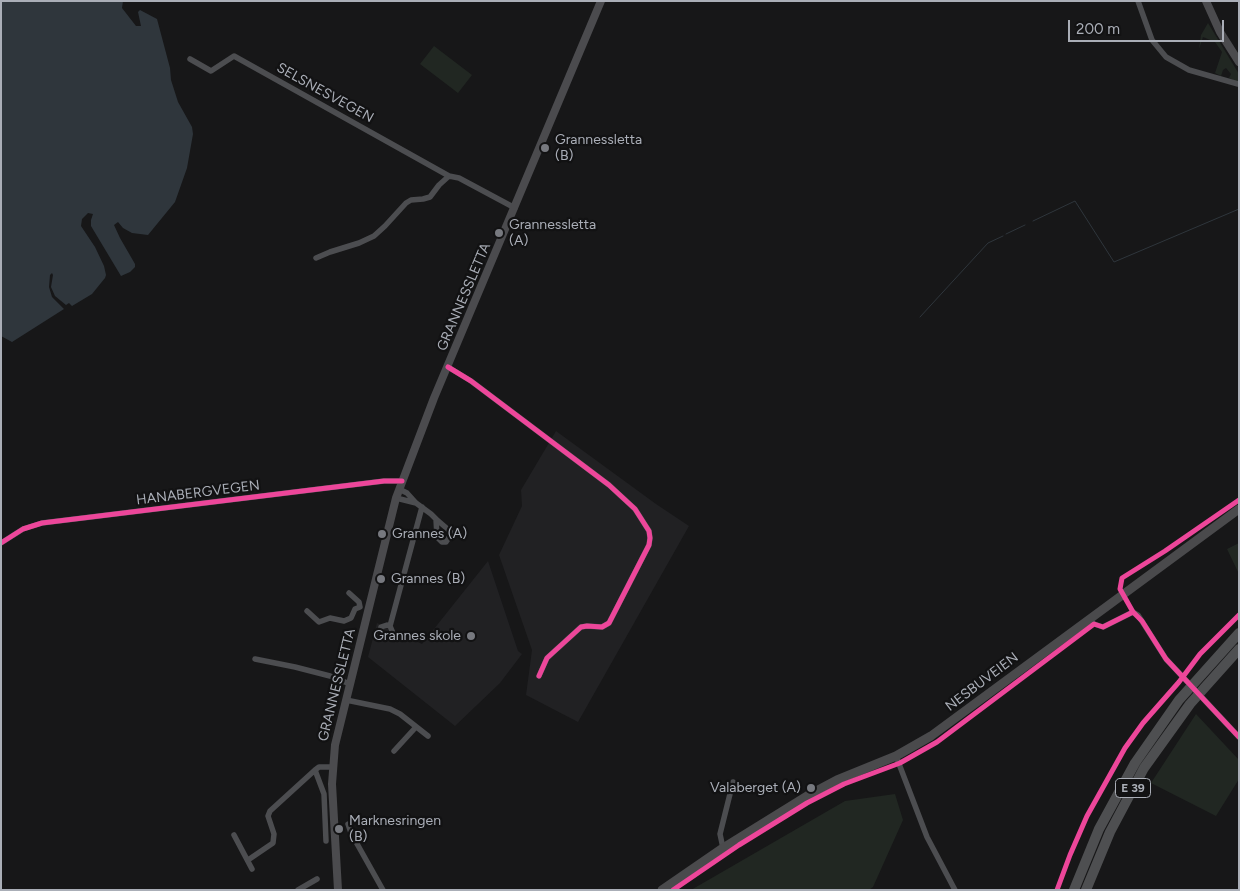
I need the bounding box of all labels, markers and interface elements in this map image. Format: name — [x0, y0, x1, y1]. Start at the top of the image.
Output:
scale bar — [1070, 10, 1226, 42]
text: 200 m — [1076, 20, 1120, 38]
street label: SELSNESVEGEN — [274, 59, 376, 127]
place label: Grannessletta (B) — [555, 132, 642, 164]
marker: Grannessletta (B) — [539, 142, 551, 154]
place label: Grannessletta (A) — [509, 217, 596, 250]
marker: Grannessletta (A) — [493, 227, 505, 239]
street label: GRANNESSLETTA — [434, 241, 494, 353]
street label: HANABERGVEGEN — [135, 477, 261, 509]
place label: Grannes (A) — [392, 526, 467, 542]
marker: Grannes (A) — [376, 528, 388, 540]
place label: Grannes (B) — [391, 571, 465, 587]
marker: Grannes (B) — [375, 573, 387, 585]
street label: GRANNESSLETTA — [315, 627, 359, 743]
place label: Grannes skole — [373, 628, 461, 644]
marker: Grannes skole — [465, 630, 477, 642]
street label: NESBUVEIEN — [942, 649, 1022, 715]
road number: E 39 — [1116, 778, 1150, 798]
place label: Valaberget (A) — [710, 780, 801, 796]
marker: Valaberget (A) — [805, 782, 817, 794]
place label: Marknesringen (B) — [349, 813, 441, 846]
marker: Marknesringen (B) — [333, 823, 345, 835]

